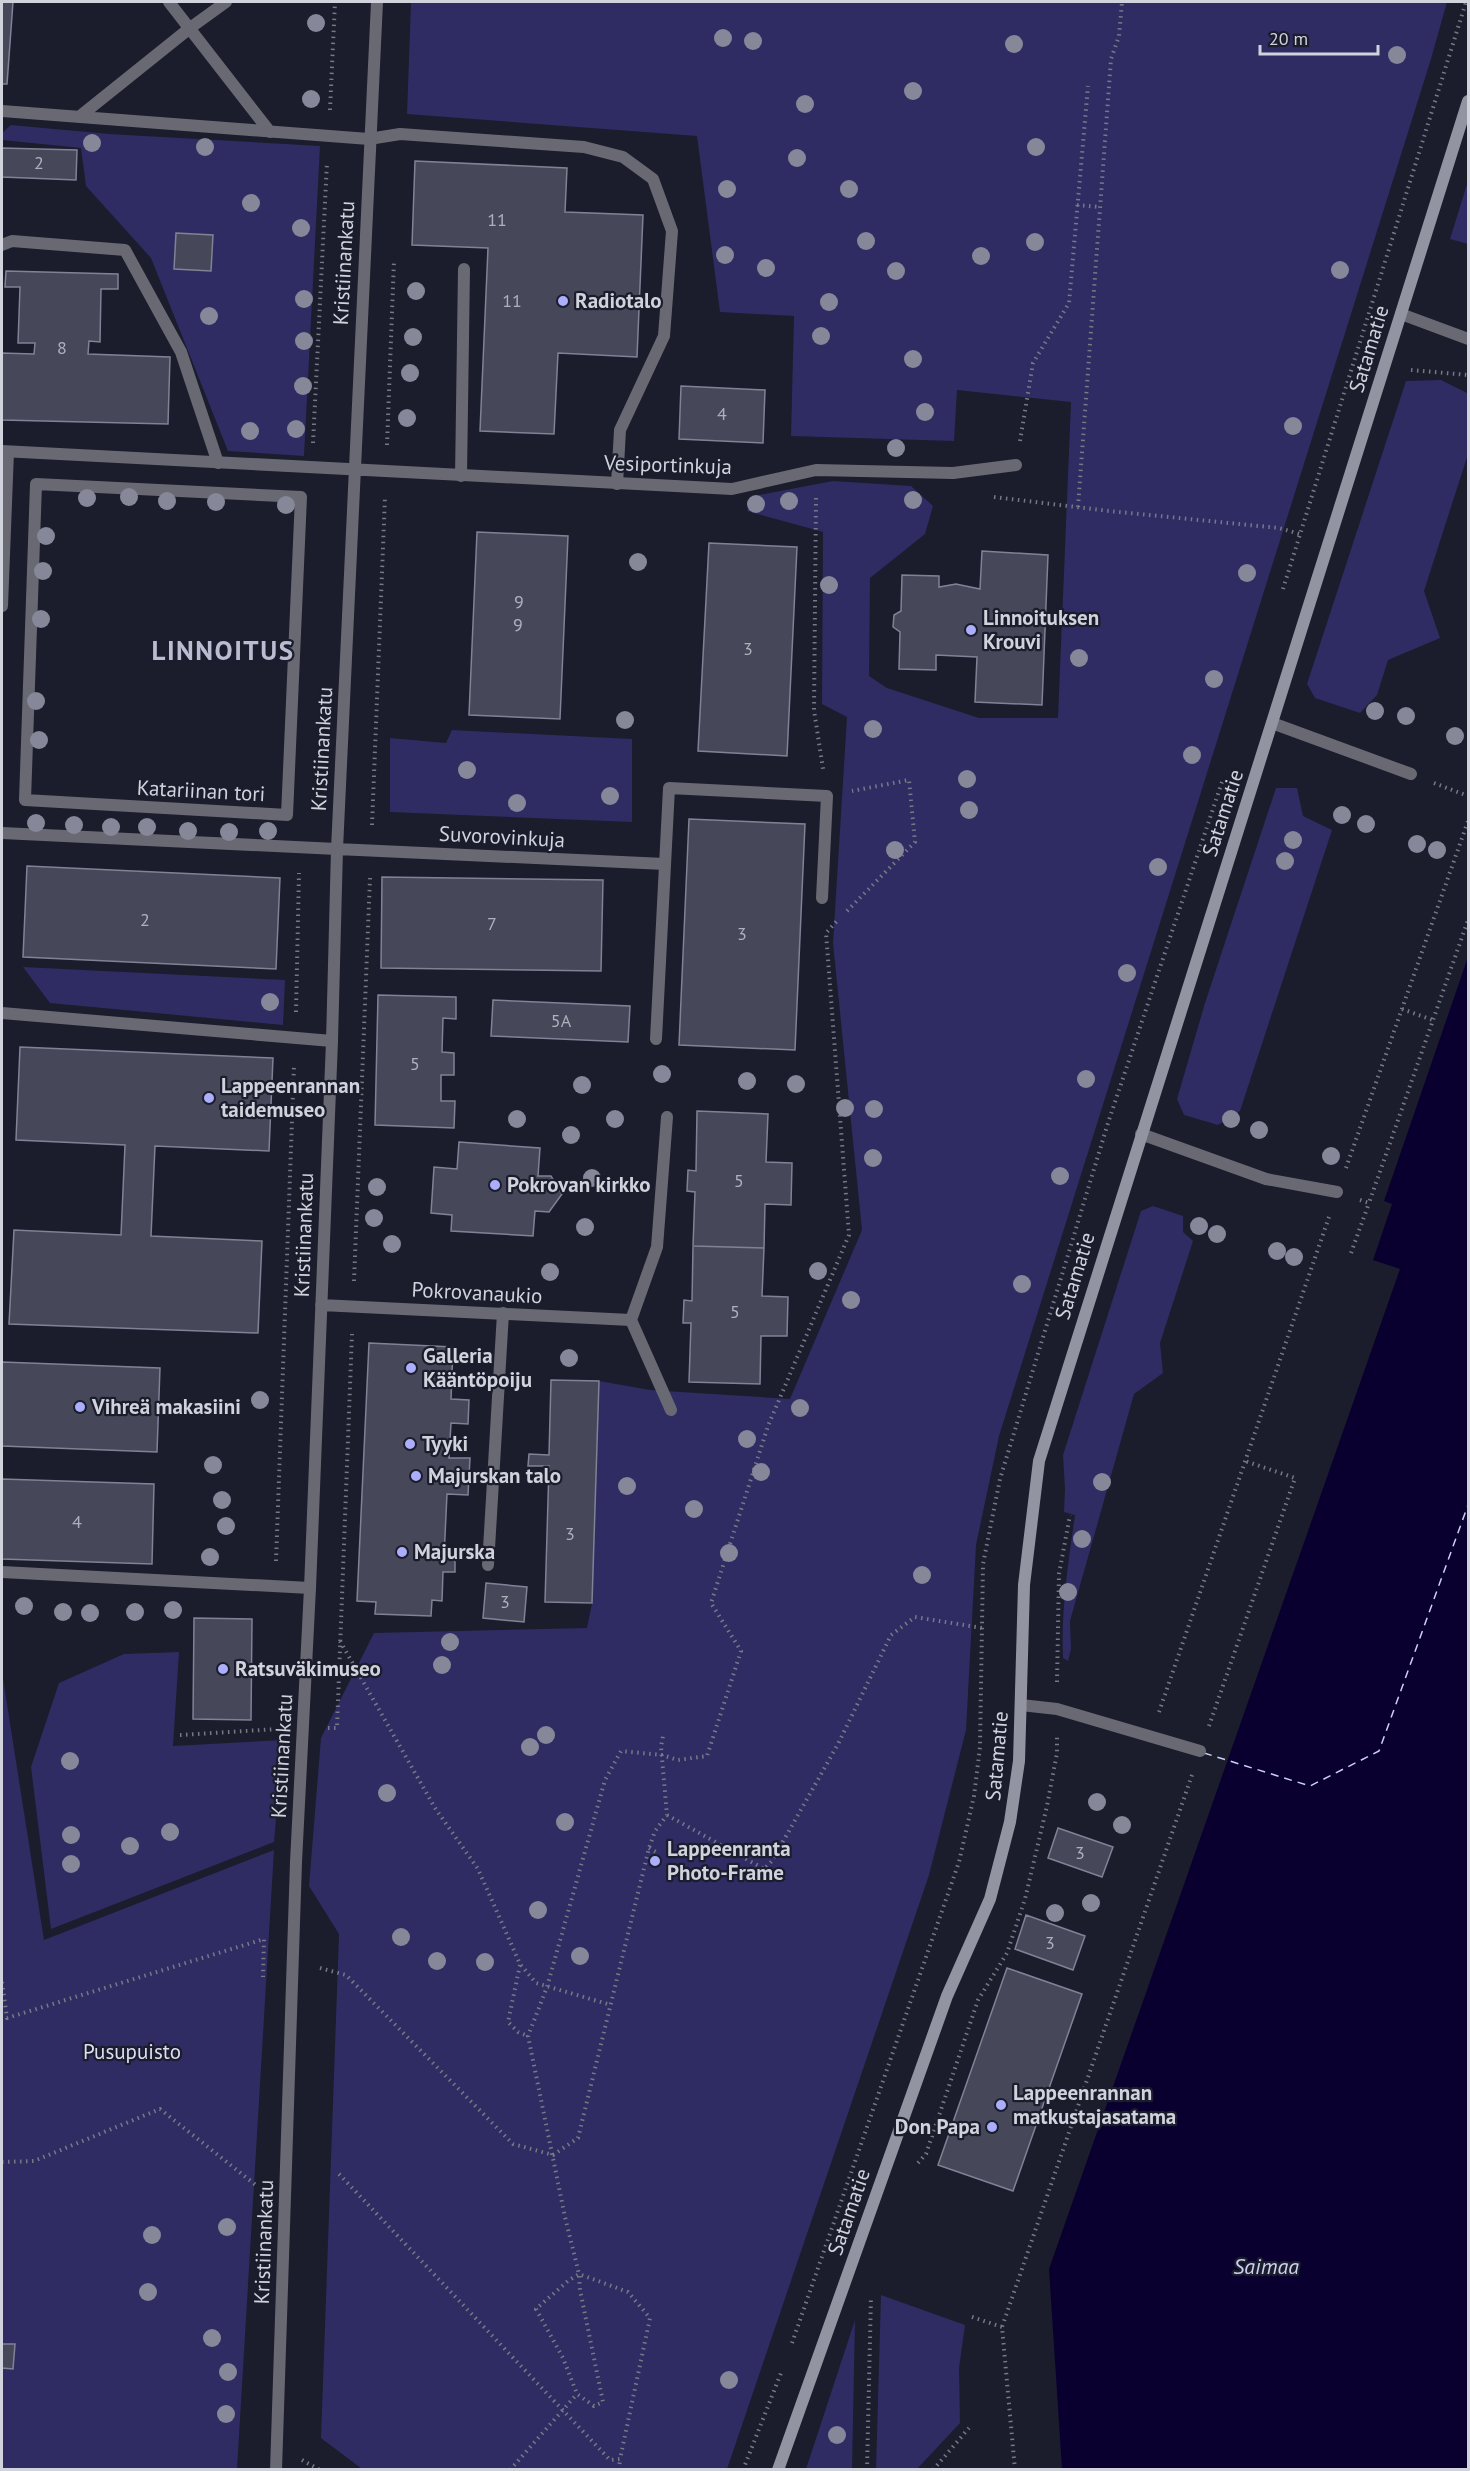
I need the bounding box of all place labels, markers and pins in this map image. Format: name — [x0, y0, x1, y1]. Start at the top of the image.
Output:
place label: Radiotalo — [575, 287, 662, 314]
marker: Radiotalo — [556, 294, 570, 308]
place label: Linnoituksen Krouvi — [983, 604, 1099, 655]
marker: Linnoituksen Krouvi — [964, 623, 978, 637]
place label: Lappeenrannan taidemuseo — [221, 1072, 360, 1123]
marker: Lappeenrannan taidemuseo — [202, 1091, 216, 1105]
place label: Pokrovan kirkko — [507, 1171, 650, 1198]
marker: Pokrovan kirkko — [488, 1178, 502, 1192]
place label: Galleria Kääntöpoiju — [423, 1342, 532, 1393]
marker: Galleria Kääntöpoiju — [404, 1361, 418, 1375]
place label: Vihreä makasiini — [91, 1393, 241, 1420]
marker: Vihreä makasiini — [73, 1400, 87, 1414]
place label: Tyyki — [422, 1430, 468, 1457]
marker: Tyyki — [403, 1437, 417, 1451]
place label: Majurskan talo — [428, 1462, 561, 1489]
marker: Majurskan talo — [409, 1469, 423, 1483]
place label: Majurska — [414, 1538, 495, 1565]
marker: Majurska — [395, 1545, 409, 1559]
place label: Ratsuväkimuseo — [235, 1655, 381, 1682]
marker: Ratsuväkimuseo — [216, 1662, 230, 1676]
place label: Lappeenranta Photo-Frame — [667, 1835, 791, 1886]
marker: Lappeenranta Photo-Frame — [648, 1854, 662, 1868]
place label: Lappeenrannan matkustajasatama — [1013, 2079, 1176, 2130]
marker: Lappeenrannan matkustajasatama — [994, 2098, 1008, 2112]
place label: Don Papa — [895, 2113, 980, 2140]
marker: Don Papa — [985, 2120, 999, 2134]

